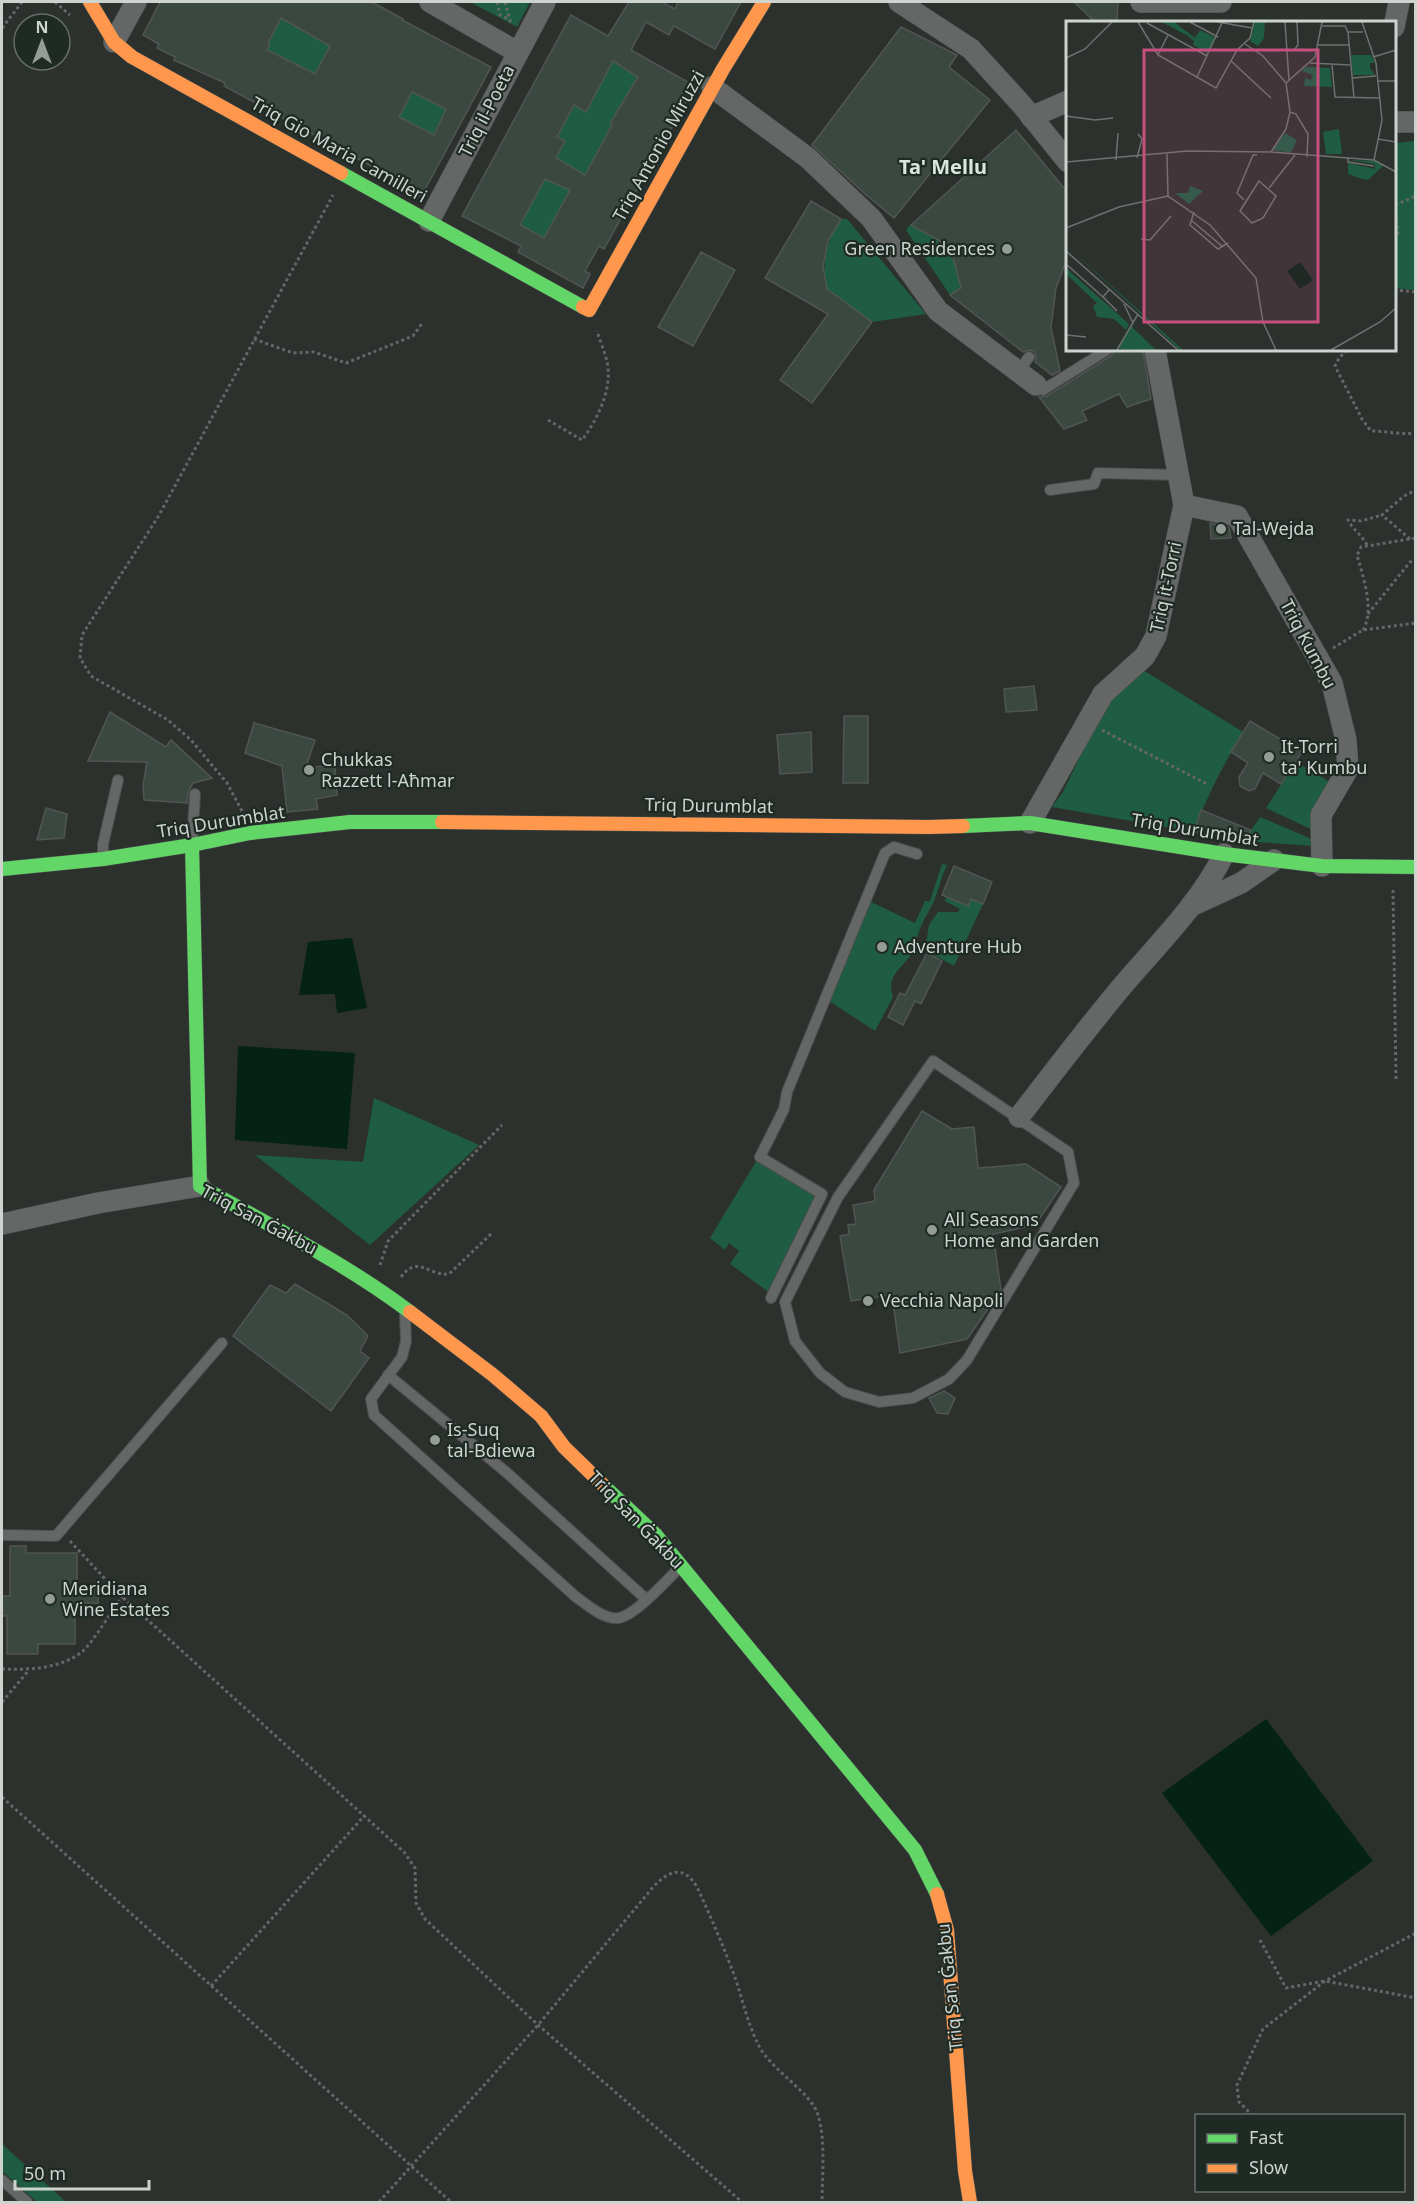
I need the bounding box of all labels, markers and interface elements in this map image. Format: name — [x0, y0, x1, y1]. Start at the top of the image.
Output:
north arrow — [12, 12, 72, 72]
text: N — [35, 16, 49, 38]
inset map — [1066, 21, 1396, 351]
street label: Triq il-Poeta — [453, 60, 520, 161]
street label: Triq Antonio Miruzzi — [607, 66, 710, 225]
street label: Triq Gio Maria Camilleri — [247, 91, 432, 208]
district label: Ta' Mellu — [899, 153, 987, 180]
place label: Green Residences — [844, 236, 995, 260]
marker: Green Residences — [1000, 242, 1014, 256]
place label: Tal-Wejda — [1233, 516, 1314, 540]
marker: Tal-Wejda — [1214, 522, 1228, 536]
street label: Triq it-Torri — [1144, 539, 1186, 634]
street label: Triq Kumbu — [1275, 595, 1343, 693]
place label: It-Torri ta' Kumbu — [1281, 734, 1367, 779]
place label: Chukkas Razzett l-Aħmar — [321, 747, 455, 792]
marker: It-Torri ta' Kumbu — [1262, 750, 1276, 764]
marker: Chukkas Razzett l-Aħmar — [302, 763, 316, 777]
street label: Triq Durumblat — [644, 792, 774, 818]
street label: Triq Durumblat — [155, 799, 287, 843]
street label: Triq Durumblat — [1130, 807, 1261, 851]
place label: Adventure Hub — [894, 934, 1022, 958]
marker: Adventure Hub — [875, 940, 889, 954]
street label: Triq San Ġakbu — [197, 1179, 321, 1260]
place label: All Seasons Home and Garden — [944, 1207, 1099, 1252]
marker: All Seasons Home and Garden — [925, 1223, 939, 1237]
place label: Vecchia Napoli — [880, 1288, 1003, 1312]
marker: Vecchia Napoli — [861, 1294, 875, 1308]
place label: Is-Suq tal-Bdiewa — [447, 1417, 536, 1462]
marker: Is-Suq tal-Bdiewa — [428, 1433, 442, 1447]
street label: Triq San Ġakbu — [584, 1465, 690, 1574]
place label: Meridiana Wine Estates — [62, 1576, 170, 1621]
marker: Meridiana Wine Estates — [43, 1592, 57, 1606]
street label: Triq San Ġakbu — [930, 1922, 968, 2052]
legend — [1195, 2114, 1405, 2192]
text: Fast — [1249, 2125, 1284, 2149]
scale bar — [15, 2153, 148, 2191]
text: Slow — [1249, 2155, 1288, 2179]
text: 50 m — [24, 2161, 66, 2185]

